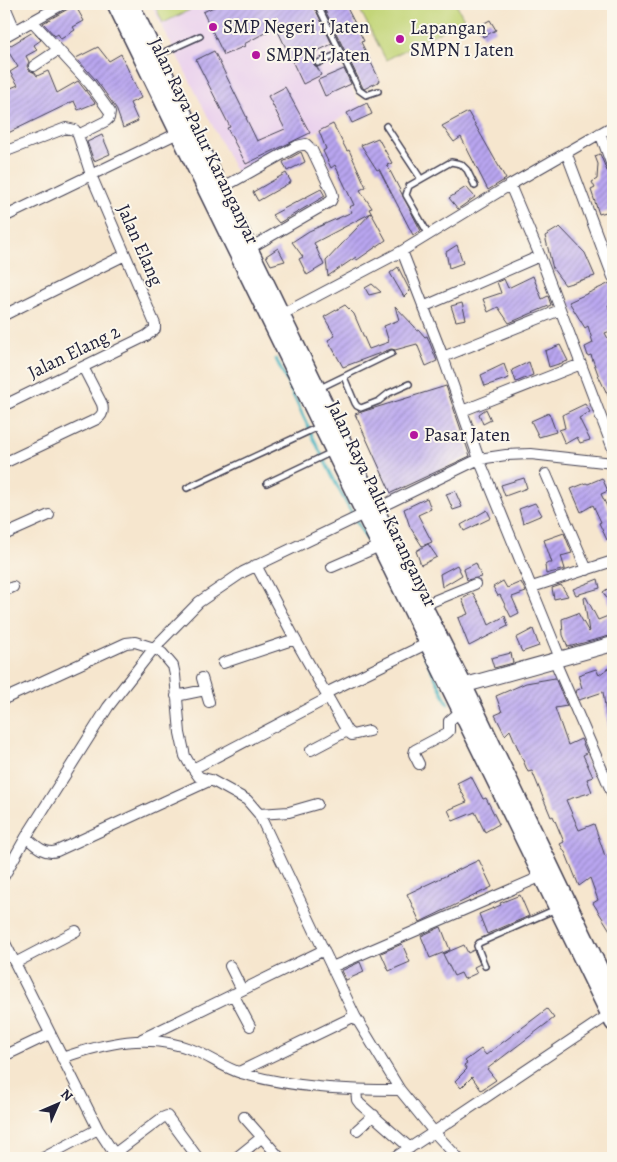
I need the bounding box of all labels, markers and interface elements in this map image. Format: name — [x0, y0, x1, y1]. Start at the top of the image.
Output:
place label: SMP Negeri 1 Jaten — [223, 14, 369, 40]
place label: Lapangan SMPN 1 Jaten — [410, 15, 514, 63]
marker: SMP Negeri 1 Jaten — [207, 21, 219, 33]
street label: Jalan Raya Palur Karanganyar — [143, 33, 265, 249]
marker: Lapangan SMPN 1 Jaten — [394, 33, 406, 45]
place label: SMPN 1 Jaten — [266, 42, 370, 68]
marker: SMPN 1 Jaten — [250, 49, 262, 61]
street label: Jalan Elang — [110, 200, 170, 290]
street label: Jalan Elang 2 — [24, 318, 124, 386]
street label: Jalan Raya Palur Karanganyar — [321, 396, 443, 612]
place label: Pasar Jaten — [424, 422, 510, 448]
marker: Pasar Jaten — [408, 429, 420, 441]
north arrow — [32, 1080, 82, 1130]
text: N — [57, 1085, 77, 1105]

